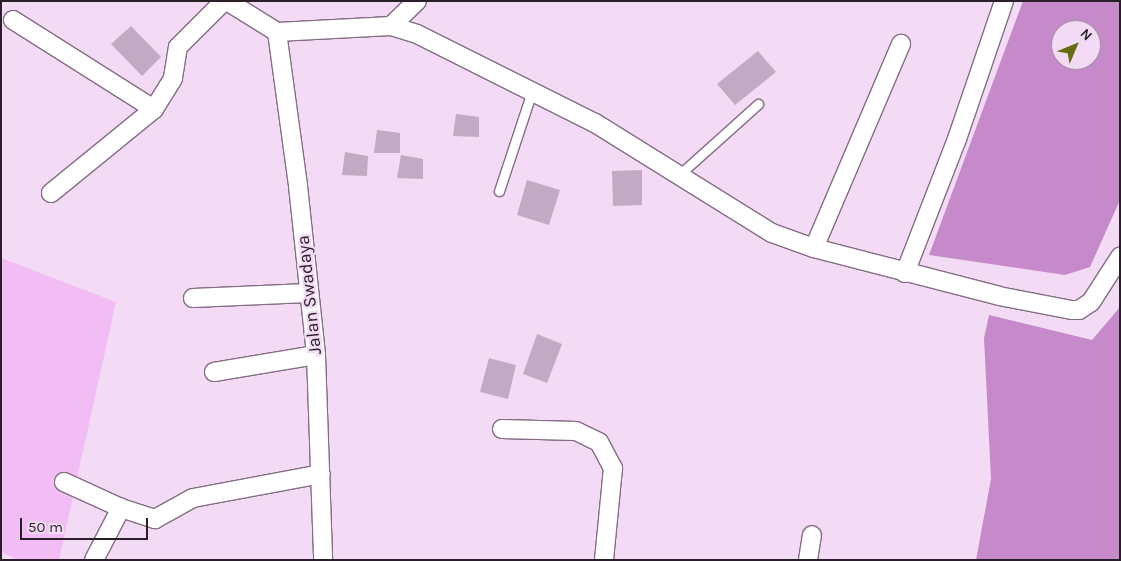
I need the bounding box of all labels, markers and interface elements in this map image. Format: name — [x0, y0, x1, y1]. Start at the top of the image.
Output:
north arrow — [1051, 20, 1101, 70]
text: N — [1077, 25, 1096, 44]
street label: Jalan Swadaya — [292, 234, 326, 356]
scale bar — [22, 508, 150, 540]
text: 50 m — [28, 518, 63, 536]

